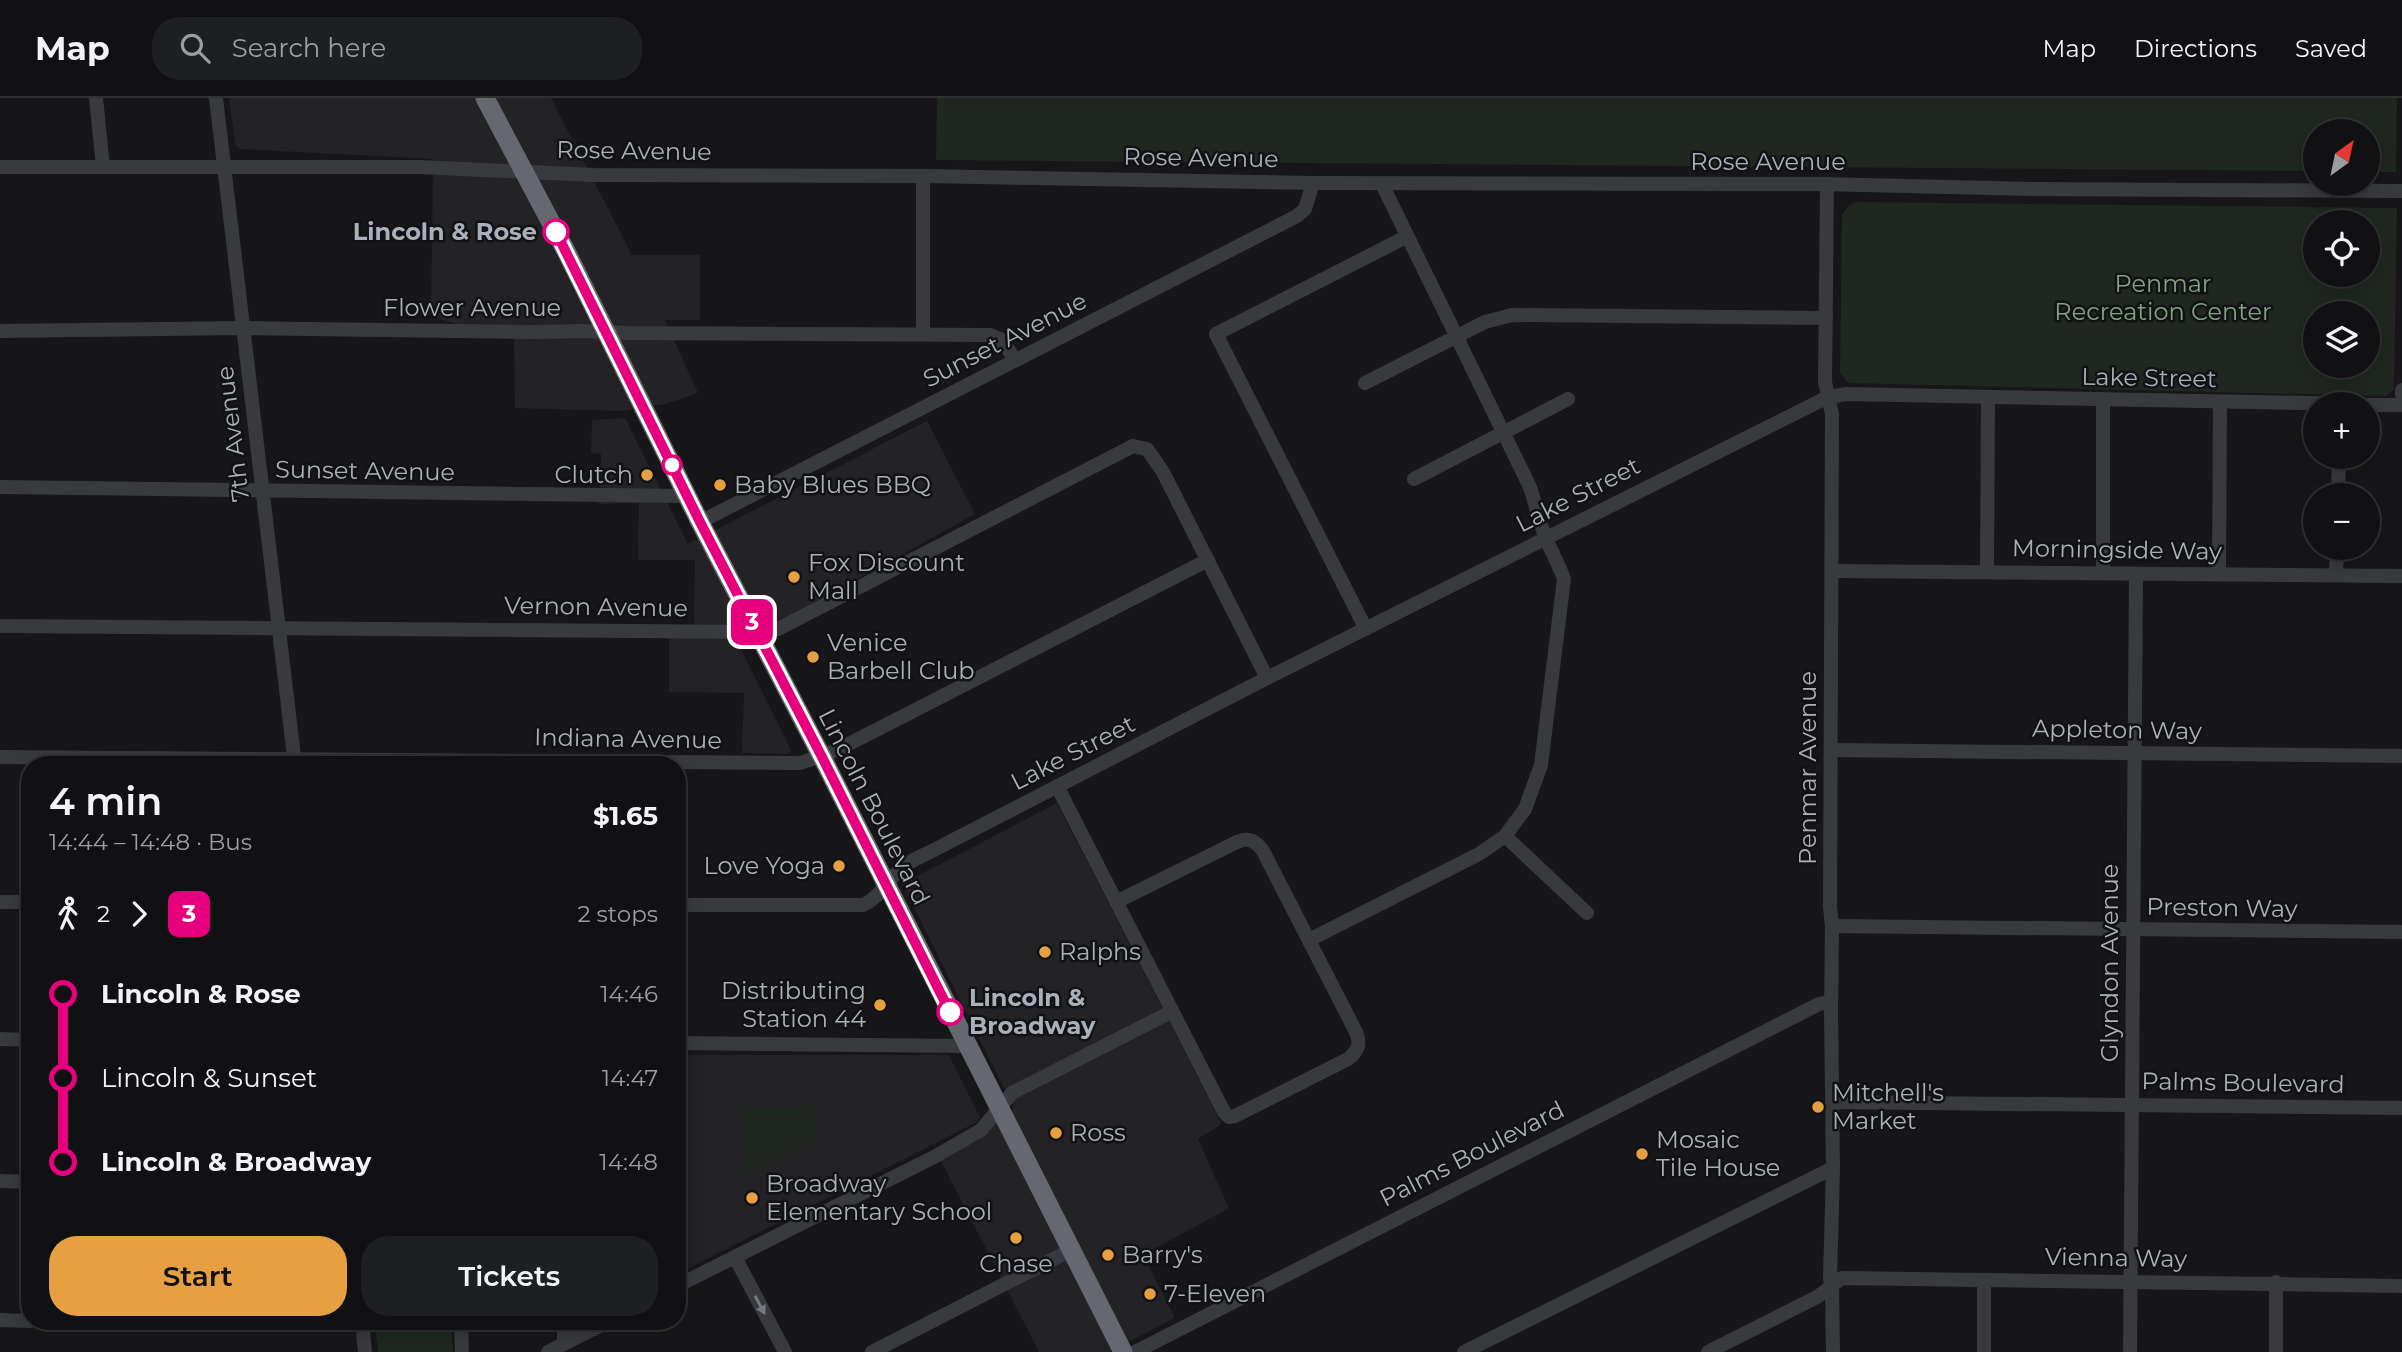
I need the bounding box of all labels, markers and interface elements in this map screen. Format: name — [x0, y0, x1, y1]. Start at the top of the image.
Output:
search box — [152, 17, 642, 80]
text: Map — [35, 28, 110, 68]
icon: search — [176, 29, 214, 67]
text: Search here — [232, 32, 386, 64]
text: Map — [2043, 34, 2096, 63]
text: Directions — [2134, 34, 2257, 63]
text: Saved — [2295, 34, 2367, 63]
north arrow — [2303, 119, 2380, 196]
map controls — [2303, 119, 2380, 560]
street label: Rose Avenue — [556, 135, 712, 166]
street label: Rose Avenue — [1123, 142, 1279, 173]
street label: Rose Avenue — [1690, 147, 1846, 176]
button: locate — [2303, 210, 2380, 287]
place label: Lincoln & Rose — [353, 217, 537, 246]
marker: Lincoln & Rose — [543, 219, 569, 245]
park label: Penmar Recreation Center — [2054, 269, 2272, 326]
street label: Sunset Avenue — [918, 286, 1092, 393]
street label: Flower Avenue — [383, 293, 561, 322]
button: layers — [2303, 301, 2380, 378]
street label: Lake Street — [2081, 362, 2217, 393]
street label: 7th Avenue — [210, 364, 255, 504]
button: + — [2303, 392, 2380, 469]
street label: Lake Street — [1511, 451, 1645, 538]
street label: Sunset Avenue — [275, 454, 455, 487]
unlabelled marker — [662, 455, 682, 475]
place label: Clutch — [555, 460, 633, 489]
marker: Clutch — [639, 467, 655, 483]
place label: Baby Blues BBQ — [734, 470, 931, 499]
marker: Baby Blues BBQ — [712, 477, 728, 493]
button: − — [2303, 483, 2380, 560]
street label: Morningside Way — [2012, 533, 2222, 566]
place label: Fox Discount Mall — [808, 548, 965, 605]
marker: Fox Discount Mall — [786, 569, 802, 585]
street label: Vernon Avenue — [504, 590, 688, 623]
line badge: 3 — [729, 599, 775, 645]
text: 3 — [745, 607, 759, 636]
place label: Venice Barbell Club — [827, 628, 975, 685]
marker: Venice Barbell Club — [805, 649, 821, 665]
street label: Penmar Avenue — [1793, 671, 1822, 865]
street label: Lincoln Boulevard — [812, 704, 936, 910]
street label: Lake Street — [1006, 709, 1140, 796]
street label: Appleton Way — [2032, 714, 2202, 745]
street label: Indiana Avenue — [534, 722, 722, 755]
text: 4 min — [49, 778, 162, 825]
text: $1.65 — [593, 800, 658, 832]
text: 14:44 – 14:48 · Bus — [49, 828, 252, 856]
place label: Love Yoga — [703, 851, 825, 880]
marker: Love Yoga — [831, 858, 847, 874]
street label: Glyndon Avenue — [2095, 864, 2124, 1062]
street label: Preston Way — [2146, 892, 2298, 923]
icon: walk — [49, 895, 87, 933]
icon: forward — [120, 895, 158, 933]
text: 3 — [182, 899, 196, 928]
text: 2 — [97, 900, 110, 928]
text: 2 stops — [578, 900, 658, 928]
place label: Ralphs — [1059, 937, 1141, 966]
marker: Ralphs — [1037, 944, 1053, 960]
place label: Distributing Station 44 — [721, 976, 866, 1033]
text: Lincoln & Rose — [101, 978, 301, 1010]
text: 14:46 — [600, 980, 658, 1008]
place label: Lincoln & Broadway — [969, 983, 1096, 1040]
marker: Distributing Station 44 — [872, 997, 888, 1013]
marker: Lincoln & Broadway — [937, 999, 963, 1025]
text: Lincoln & Sunset — [101, 1062, 317, 1094]
text: 14:47 — [602, 1064, 658, 1092]
street label: Palms Boulevard — [2141, 1066, 2345, 1099]
place label: Mitchell's Market — [1832, 1078, 1944, 1135]
street label: Palms Boulevard — [1375, 1095, 1569, 1213]
marker: Mitchell's Market — [1810, 1099, 1826, 1115]
place label: Ross — [1070, 1118, 1126, 1147]
marker: Ross — [1048, 1125, 1064, 1141]
place label: Mosaic Tile House — [1656, 1125, 1780, 1182]
text: Lincoln & Broadway — [101, 1146, 371, 1178]
marker: Mosaic Tile House — [1634, 1146, 1650, 1162]
text: 14:48 — [599, 1148, 658, 1176]
place label: Broadway Elementary School — [766, 1169, 992, 1226]
marker: Broadway Elementary School — [744, 1190, 760, 1206]
marker: Chase — [1008, 1230, 1024, 1246]
button: Start — [49, 1236, 347, 1316]
button: Tickets — [361, 1236, 658, 1316]
place label: Barry's — [1122, 1240, 1203, 1269]
street label: Vienna Way — [2045, 1242, 2187, 1273]
marker: Barry's — [1100, 1247, 1116, 1263]
place label: Chase — [979, 1249, 1053, 1278]
place label: 7-Eleven — [1164, 1279, 1266, 1308]
marker: 7-Eleven — [1142, 1286, 1158, 1302]
one-way arrow — [753, 1295, 765, 1315]

